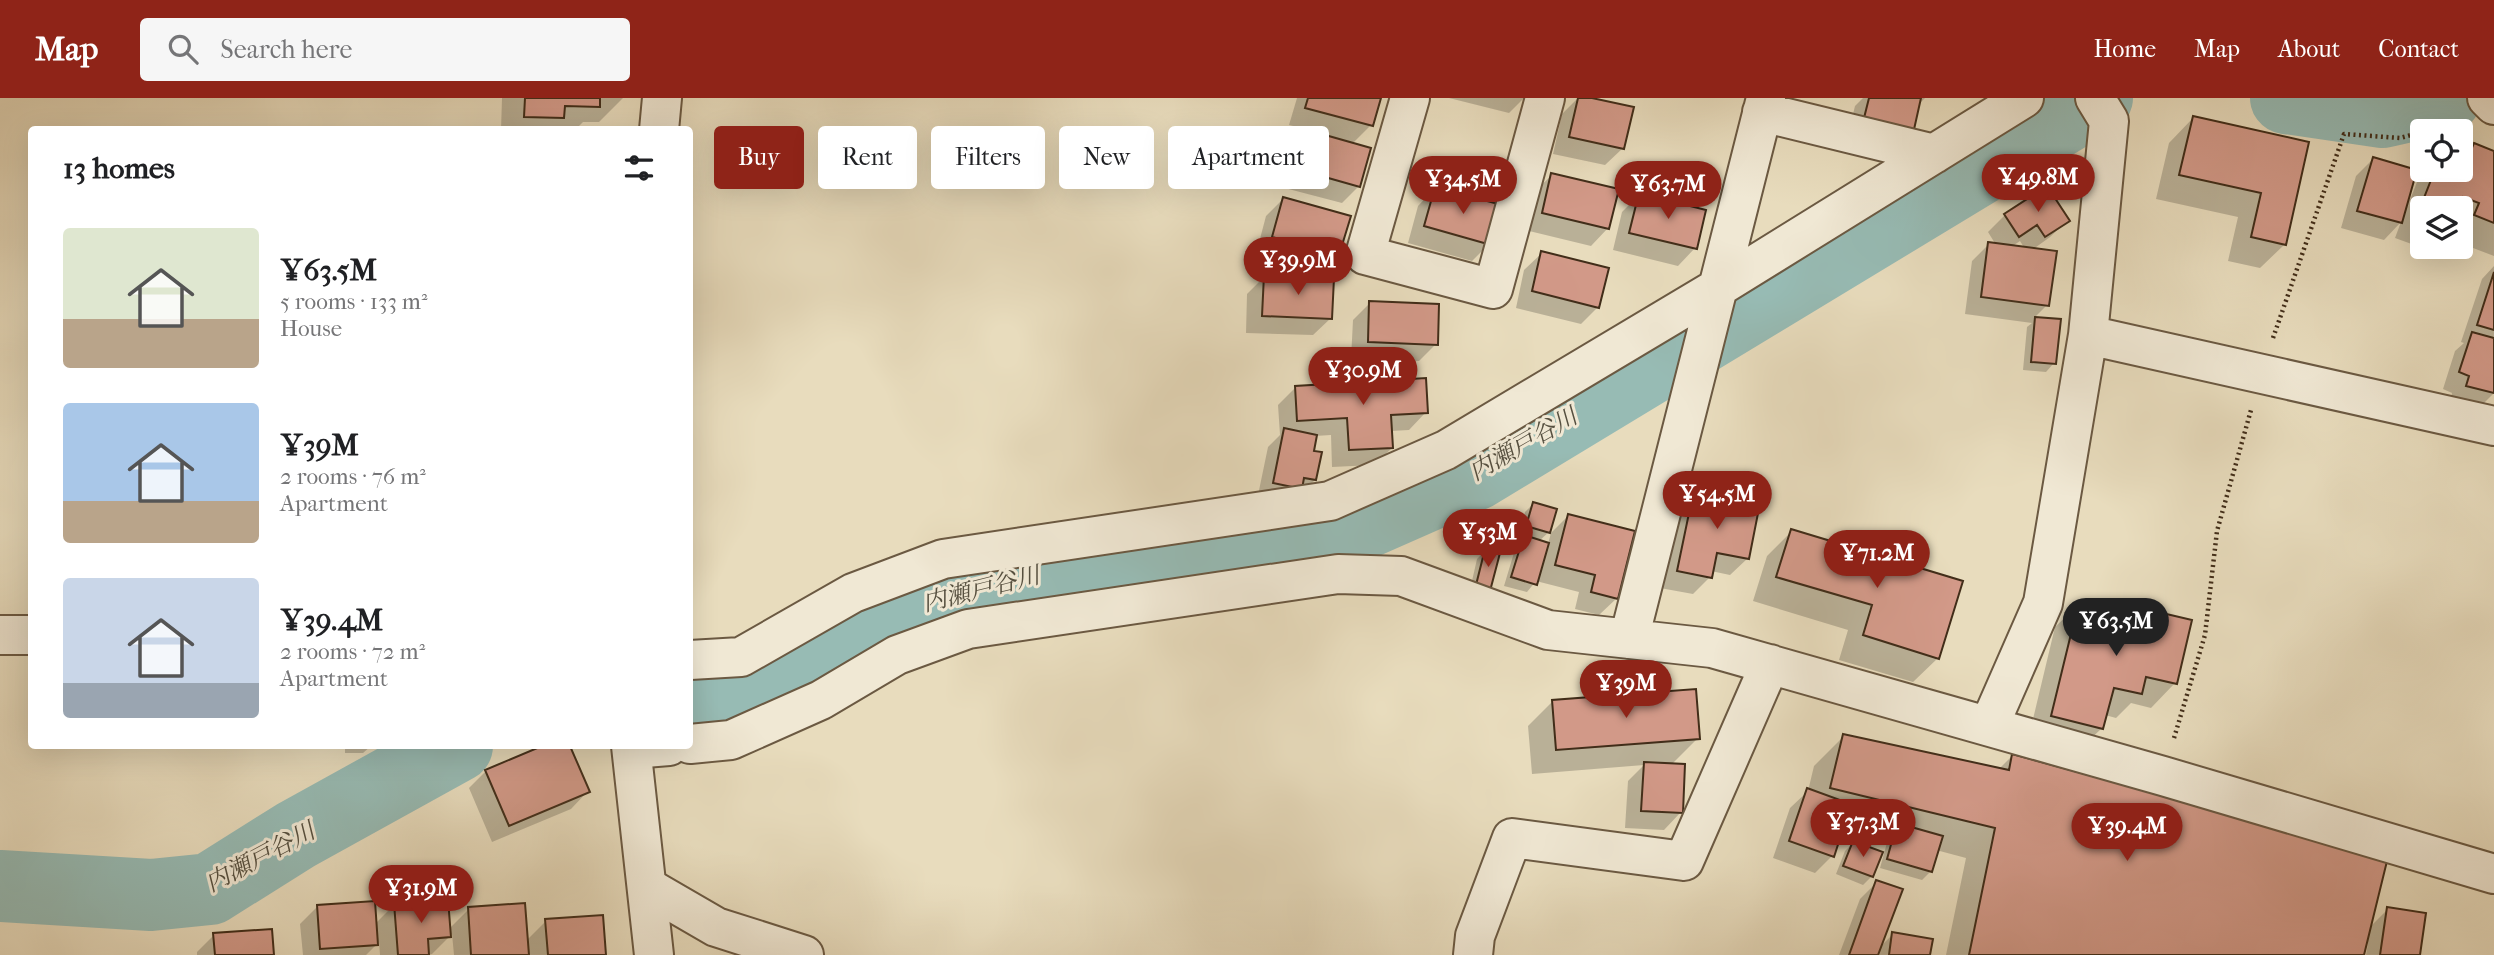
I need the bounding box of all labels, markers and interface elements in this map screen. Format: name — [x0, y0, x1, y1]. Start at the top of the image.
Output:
search box — [140, 18, 630, 81]
text: Map — [35, 30, 98, 69]
icon: search — [164, 30, 202, 68]
text: Search here — [220, 34, 352, 65]
text: Home — [2094, 35, 2156, 63]
text: Map — [2194, 35, 2240, 63]
text: About — [2278, 35, 2340, 63]
text: Contact — [2378, 35, 2459, 63]
map controls — [2410, 119, 2473, 259]
button: locate — [2410, 119, 2473, 182]
chip: Buy — [714, 126, 804, 189]
chip: Rent — [818, 126, 917, 189]
chip: Filters — [931, 126, 1045, 189]
chip: New — [1059, 126, 1154, 189]
chip: Apartment — [1168, 126, 1329, 189]
icon: filters — [620, 149, 658, 187]
text: 13 homes — [63, 151, 175, 186]
pin: ¥49.8M — [1981, 155, 2095, 214]
pin: ¥34.5M — [1406, 156, 1520, 216]
pin: ¥63.7M — [1611, 162, 1725, 221]
text: ¥49.8M — [1998, 163, 2078, 190]
text: ¥34.5M — [1425, 165, 1501, 192]
text: ¥63.7M — [1630, 170, 1706, 197]
button: layers — [2410, 196, 2473, 259]
pin: ¥39.9M — [1241, 238, 1355, 297]
text: ¥39.9M — [1260, 246, 1336, 273]
text: ¥63.5M — [280, 253, 377, 288]
icon: home — [119, 256, 203, 340]
text: 5 rooms · 133 m² — [280, 288, 427, 315]
text: House — [280, 315, 342, 342]
pin: ¥30.9M — [1306, 348, 1420, 407]
text: ¥30.9M — [1324, 356, 1402, 383]
water label: 内瀬戸谷川 — [1464, 400, 1585, 486]
text: ¥39M — [280, 428, 359, 463]
icon: home — [119, 431, 203, 515]
text: 2 rooms · 76 m² — [280, 463, 426, 490]
pin: ¥54.5M — [1660, 472, 1774, 531]
text: ¥54.5M — [1679, 480, 1755, 507]
text: Apartment — [280, 490, 388, 517]
pin: ¥53M — [1447, 510, 1529, 569]
text: ¥53M — [1459, 518, 1517, 545]
pin: ¥71.2M — [1820, 531, 1934, 590]
text: ¥71.2M — [1840, 539, 1914, 566]
water label: 内瀬戸谷川 — [919, 560, 1046, 617]
pin: ¥63.5M — [2059, 598, 2173, 658]
text: ¥39.4M — [280, 603, 383, 638]
icon: home — [119, 606, 203, 690]
text: ¥63.5M — [2079, 607, 2153, 634]
text: 2 rooms · 72 m² — [280, 638, 425, 665]
pin: ¥39M — [1585, 660, 1667, 720]
text: Apartment — [280, 665, 388, 692]
text: ¥39M — [1596, 669, 1656, 696]
pin: ¥37.3M — [1806, 800, 1920, 859]
pin: ¥39.4M — [2070, 804, 2184, 863]
text: ¥37.3M — [1827, 808, 1899, 835]
text: ¥39.4M — [2087, 812, 2167, 839]
water label: 内瀬戸谷川 — [200, 815, 322, 898]
pin: ¥31.9M — [364, 866, 478, 925]
text: ¥31.9M — [385, 874, 457, 901]

